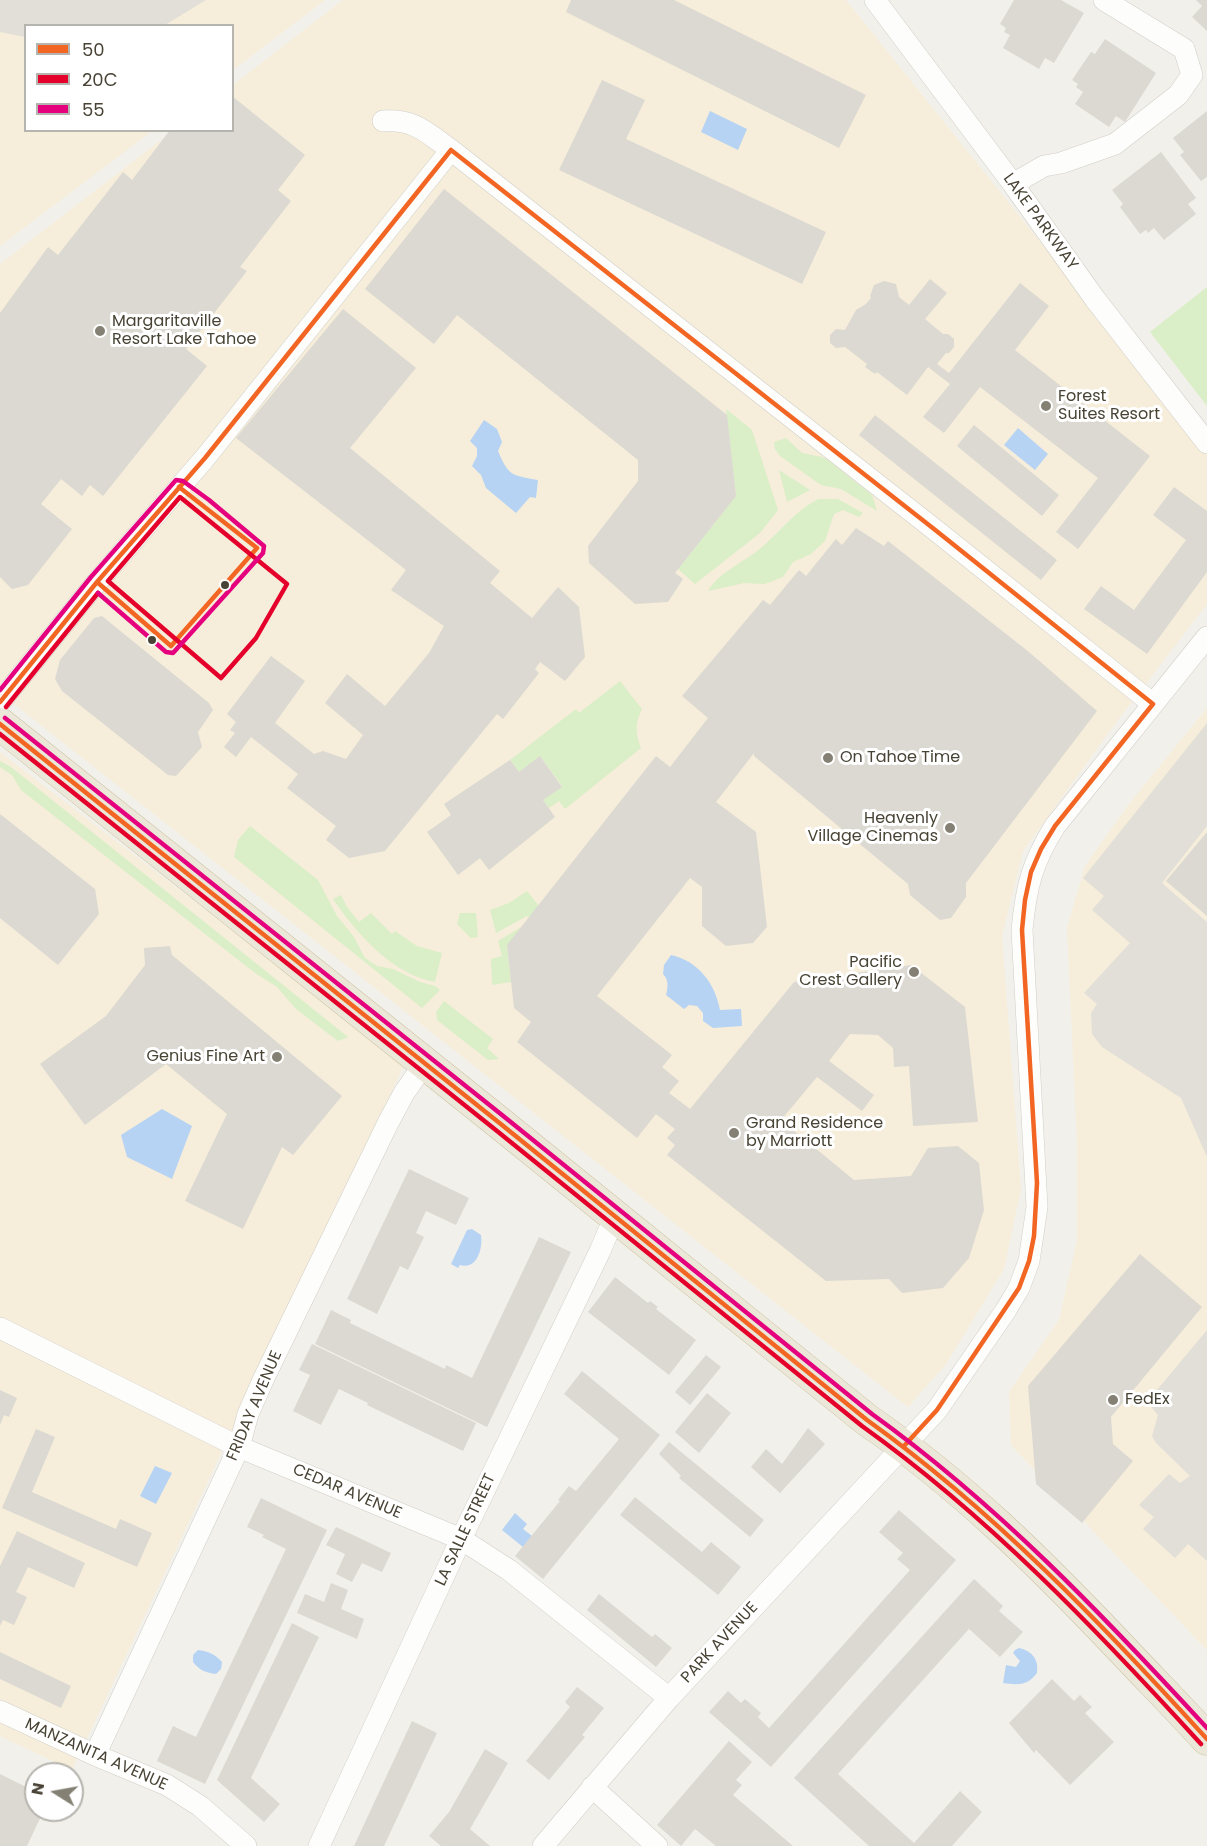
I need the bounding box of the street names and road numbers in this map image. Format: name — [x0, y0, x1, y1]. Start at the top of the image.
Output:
street label: LAKE PARKWAY — [998, 170, 1082, 274]
street label: FRIDAY AVENUE — [223, 1348, 287, 1464]
street label: CEDAR AVENUE — [290, 1460, 404, 1524]
street label: LA SALLE STREET — [432, 1471, 500, 1589]
street label: PARK AVENUE — [678, 1599, 762, 1687]
street label: MANZANITA AVENUE — [22, 1715, 170, 1795]

